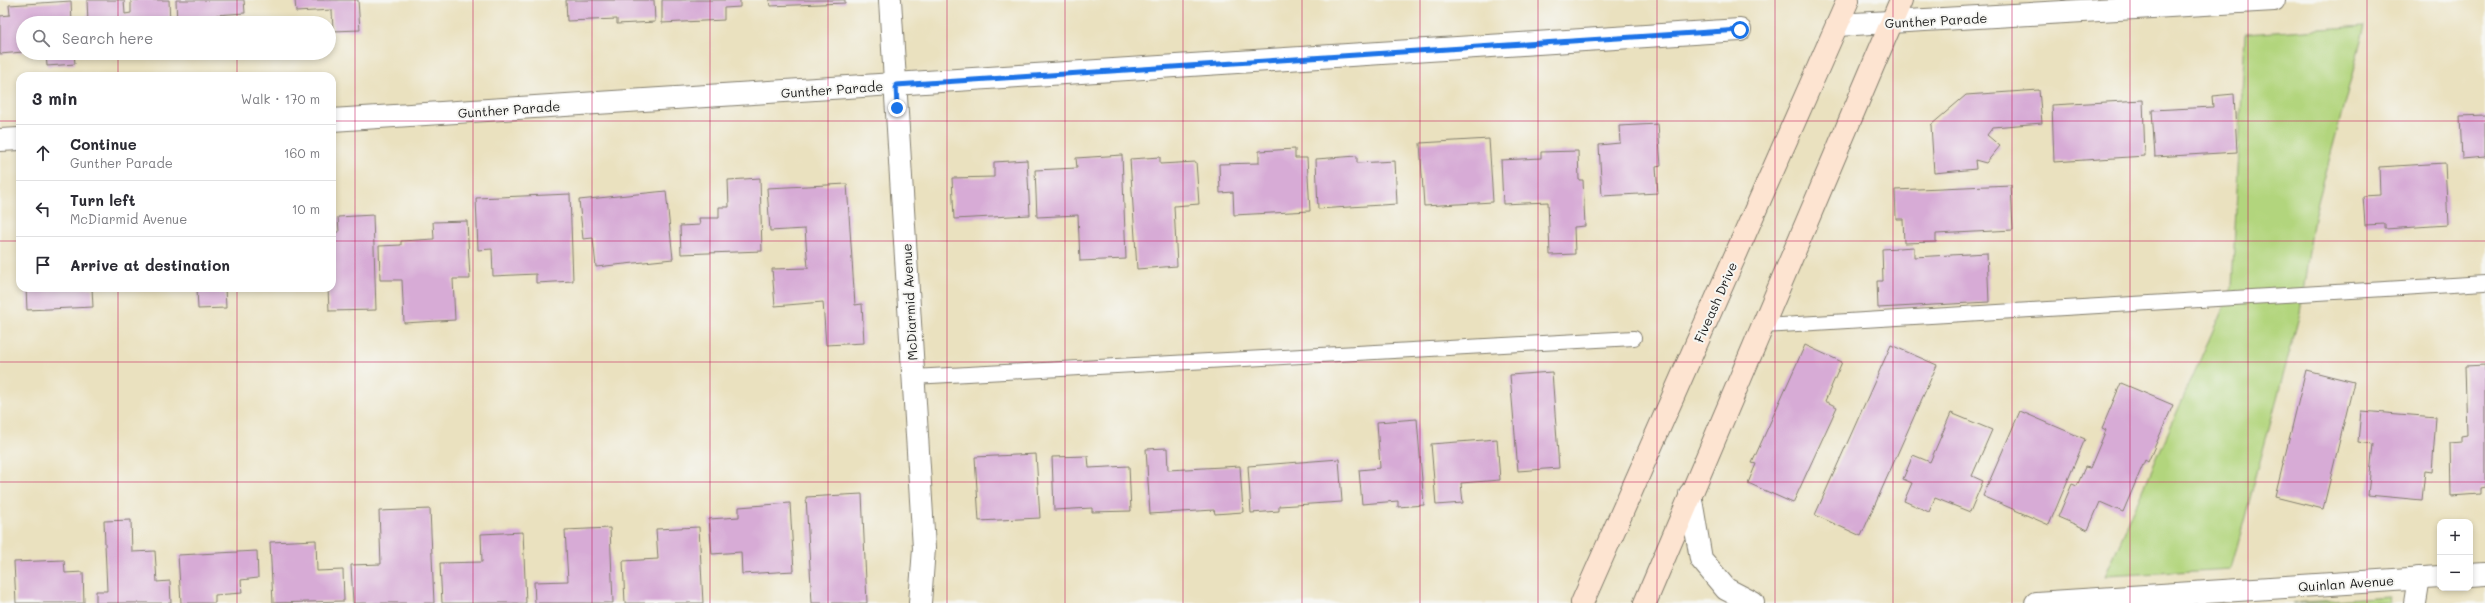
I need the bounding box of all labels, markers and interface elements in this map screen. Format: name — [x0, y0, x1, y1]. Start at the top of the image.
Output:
street label: Gunther Parade — [1884, 9, 1988, 31]
search box — [16, 16, 336, 60]
route start — [1731, 21, 1749, 39]
icon: search — [30, 27, 52, 49]
text: Search here — [62, 28, 153, 48]
street label: Gunther Parade — [780, 77, 884, 101]
text: 3 min — [32, 87, 77, 109]
text: Walk · 170 m — [241, 90, 320, 107]
street label: Gunther Parade — [457, 97, 561, 121]
route end — [888, 99, 906, 117]
text: Continue — [70, 134, 137, 154]
icon: ahead — [32, 142, 54, 164]
text: 160 m — [284, 144, 320, 161]
text: Gunther Parade — [70, 154, 173, 171]
text: Turn left — [70, 190, 135, 210]
icon: left — [32, 198, 54, 220]
text: 10 m — [292, 200, 320, 217]
text: McDiarmid Avenue — [70, 210, 187, 227]
street label: McDiarmid Avenue — [897, 243, 921, 361]
icon: arrive — [32, 254, 54, 276]
text: Arrive at destination — [70, 255, 230, 275]
street label: Fiveash Drive — [1690, 259, 1740, 345]
map controls — [2437, 519, 2473, 591]
button: + — [2437, 519, 2473, 555]
button: − — [2437, 555, 2473, 591]
street label: Quinlan Avenue — [2297, 571, 2395, 595]

